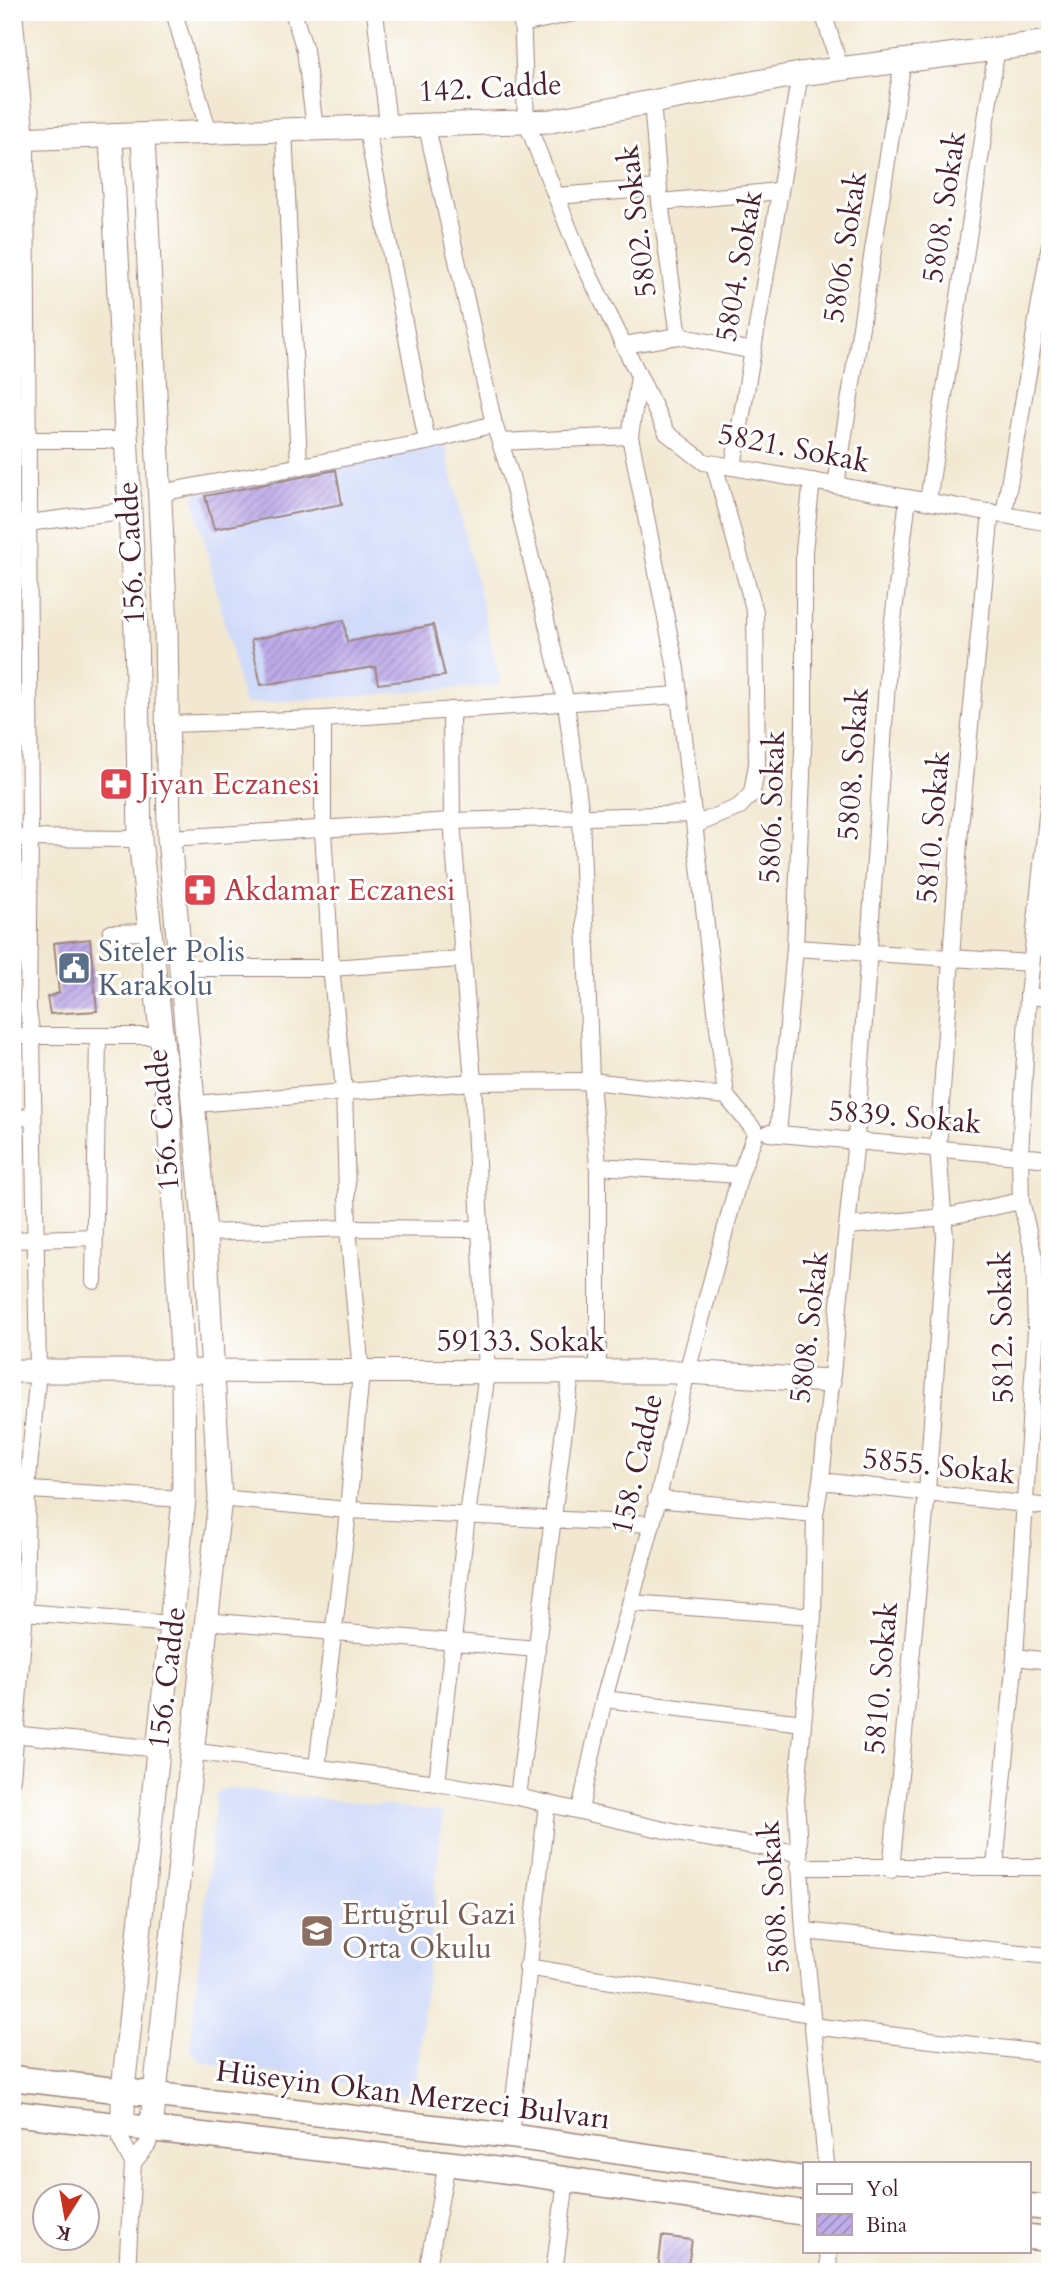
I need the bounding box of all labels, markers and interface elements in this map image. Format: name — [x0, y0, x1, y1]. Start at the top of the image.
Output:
street label: 142. Cadde — [417, 64, 563, 112]
street label: 5808. Sokak — [912, 128, 976, 286]
street label: 5802. Sokak — [607, 142, 667, 300]
street label: 5806. Sokak — [813, 168, 877, 326]
street label: 5804. Sokak — [705, 187, 773, 345]
street label: 5821. Sokak — [715, 413, 873, 483]
street label: 156. Cadde — [107, 480, 155, 626]
street label: 5808. Sokak — [827, 686, 879, 842]
street label: 5806. Sokak — [749, 730, 795, 884]
street label: 5810. Sokak — [906, 749, 960, 905]
place label: Jiyan Eczanesi — [136, 764, 320, 805]
pharmacy icon: Jiyan Eczanesi — [97, 765, 135, 803]
place label: Akdamar Eczanesi — [224, 870, 455, 911]
pharmacy icon: Akdamar Eczanesi — [181, 871, 219, 909]
place label: Siteler Polis Karakolu — [98, 931, 245, 1006]
public building icon: Siteler Polis Karakolu — [55, 949, 93, 987]
street label: 156. Cadde — [136, 1047, 190, 1193]
street label: 5839. Sokak — [827, 1090, 983, 1144]
street label: 5808. Sokak — [779, 1248, 839, 1406]
street label: 5812. Sokak — [980, 1250, 1024, 1404]
street label: 59133. Sokak — [437, 1321, 605, 1362]
street label: 158. Cadde — [601, 1390, 673, 1538]
street label: 5855. Sokak — [861, 1438, 1017, 1494]
street label: 5810. Sokak — [854, 1600, 908, 1756]
street label: 156. Cadde — [138, 1604, 196, 1752]
street label: 5808. Sokak — [748, 1819, 800, 1975]
place label: Ertuğrul Gazi Orta Okulu — [342, 1894, 516, 1969]
school or university icon: Ertuğrul Gazi Orta Okulu — [298, 1912, 336, 1950]
street label: Hüseyin Okan Merzeci Bulvarı — [214, 2050, 612, 2140]
legend — [803, 2162, 1030, 2252]
text: Yol — [866, 2175, 898, 2204]
north arrow — [32, 2182, 102, 2252]
text: Bina — [866, 2211, 907, 2240]
text: K — [52, 2218, 73, 2247]

